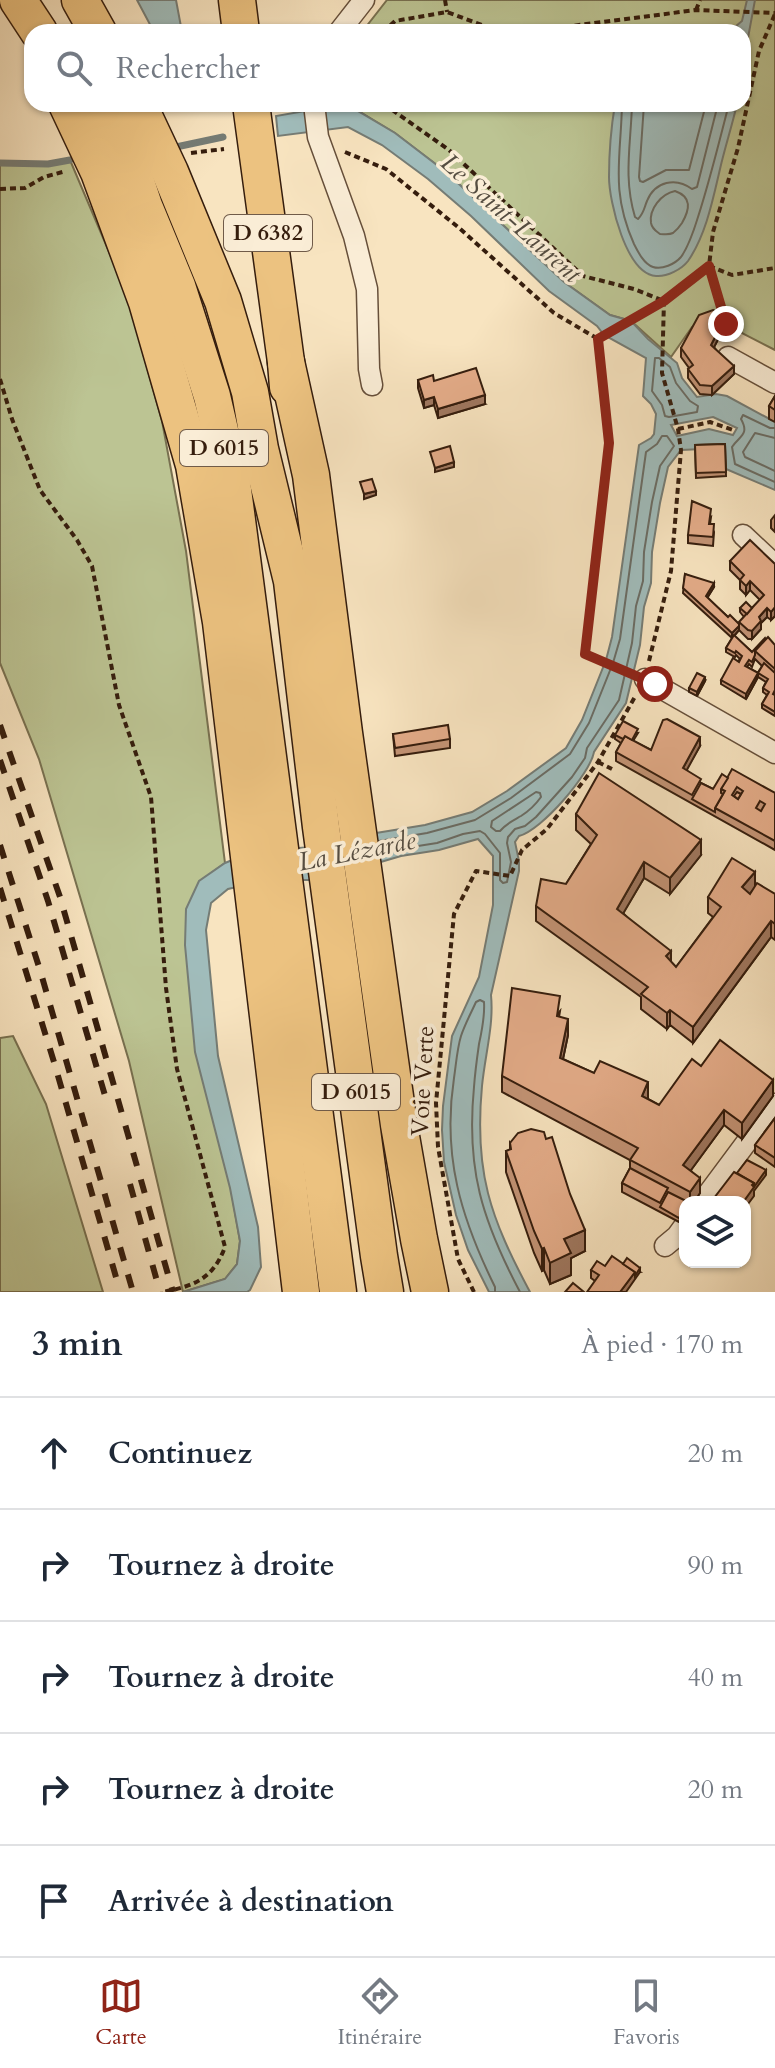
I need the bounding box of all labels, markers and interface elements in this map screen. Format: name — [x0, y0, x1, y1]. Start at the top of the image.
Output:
search box — [24, 24, 751, 112]
icon: search — [52, 46, 96, 90]
text: Rechercher — [116, 48, 260, 89]
water label: Le Saint-Laurent — [433, 146, 589, 291]
road number: D 6382 — [224, 215, 312, 251]
route end — [708, 306, 744, 342]
road number: D 6015 — [180, 430, 268, 466]
route start — [637, 666, 673, 702]
water label: La Lézarde — [295, 822, 420, 880]
street label: Voie Verte — [404, 1025, 442, 1137]
road number: D 6015 — [312, 1074, 400, 1110]
map controls — [679, 1196, 751, 1268]
button: layers — [679, 1196, 751, 1268]
text: 3 min — [32, 1321, 123, 1367]
text: À pied · 170 m — [581, 1327, 743, 1362]
icon: ahead — [32, 1431, 76, 1475]
text: Continuez — [108, 1433, 252, 1474]
text: 20 m — [687, 1436, 743, 1471]
icon: right — [32, 1543, 76, 1587]
text: Tournez à droite — [108, 1545, 335, 1586]
text: 90 m — [687, 1548, 743, 1583]
icon: right — [32, 1655, 76, 1699]
text: Tournez à droite — [108, 1657, 335, 1698]
text: 40 m — [687, 1660, 743, 1695]
icon: right — [32, 1767, 76, 1811]
text: Tournez à droite — [108, 1769, 335, 1810]
text: 20 m — [687, 1772, 743, 1807]
icon: arrive — [32, 1879, 76, 1923]
text: Arrivée à destination — [108, 1881, 394, 1922]
tab: Carte — [95, 1974, 147, 2052]
tab: Itinéraire — [337, 1974, 422, 2052]
tab: Favoris — [613, 1974, 680, 2052]

